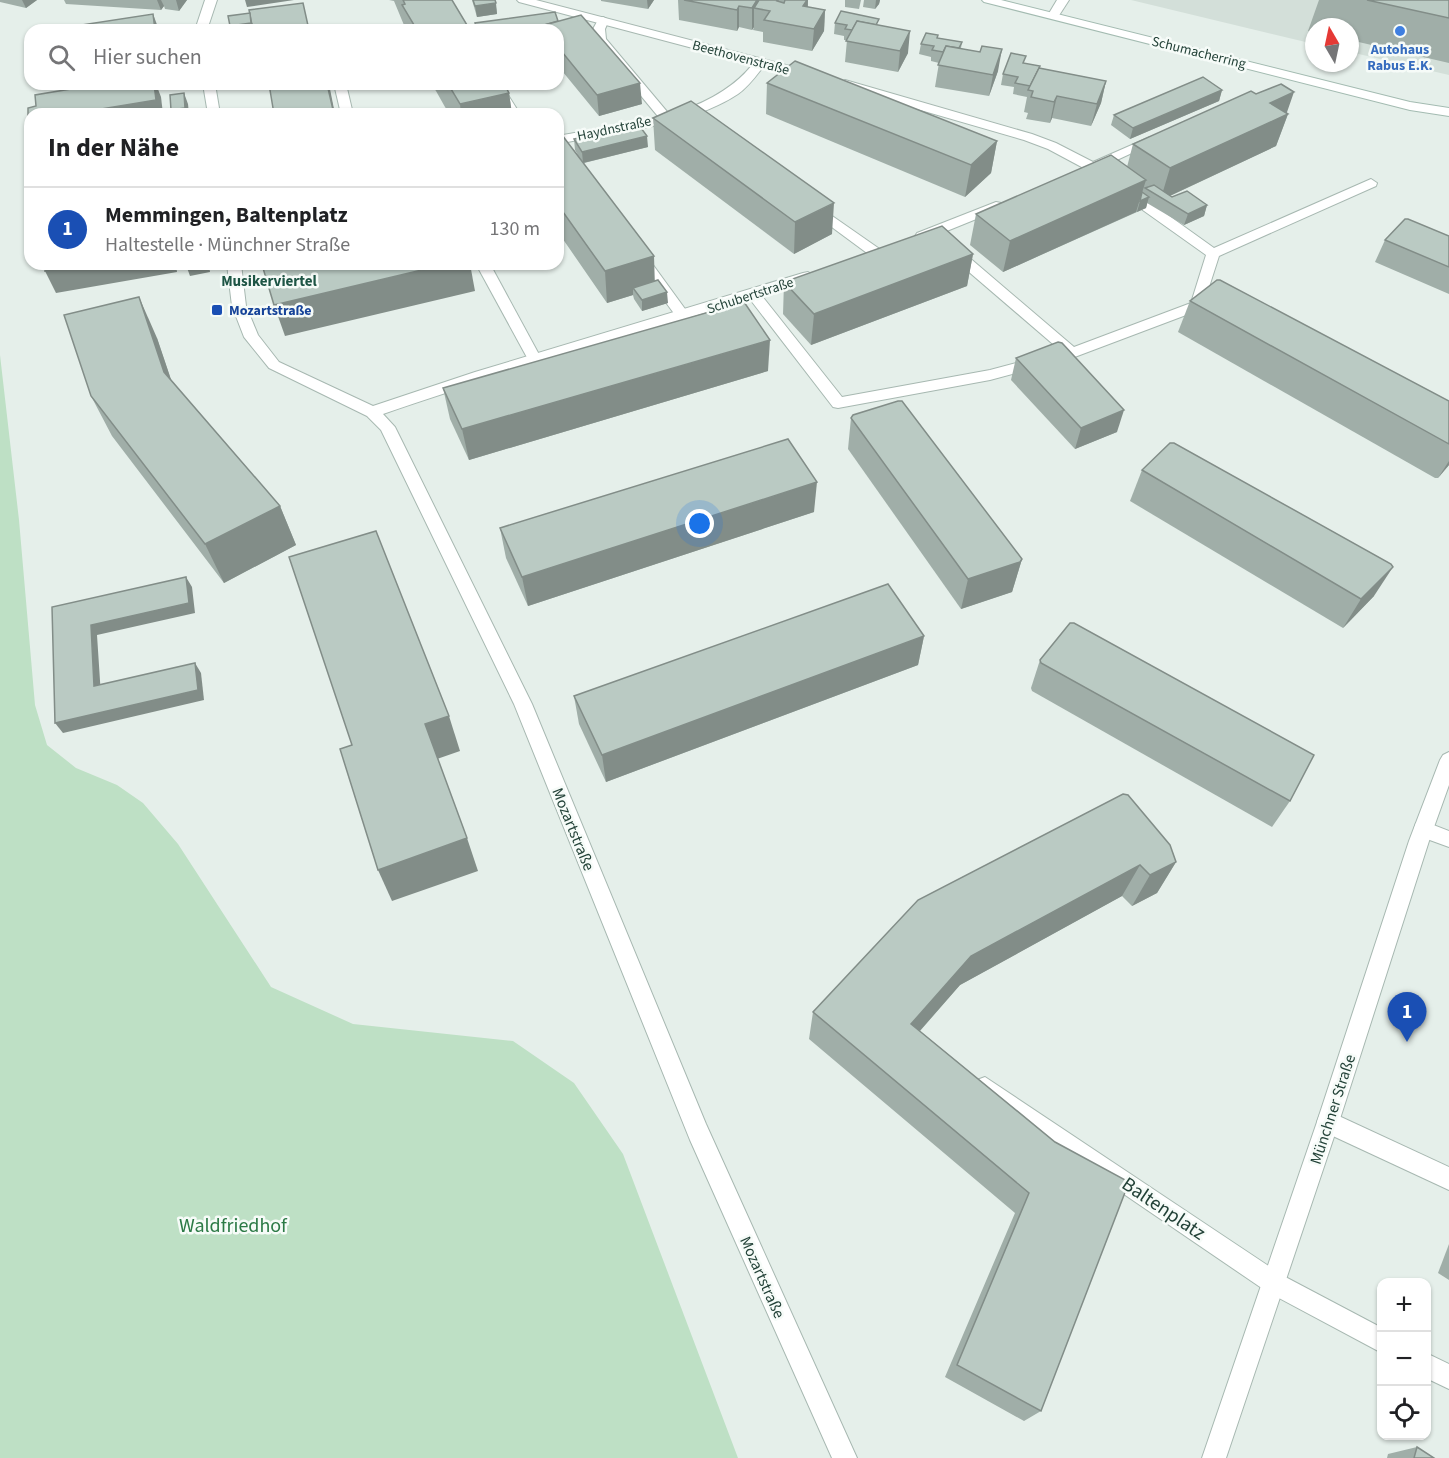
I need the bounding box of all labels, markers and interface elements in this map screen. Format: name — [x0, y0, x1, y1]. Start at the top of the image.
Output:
north arrow — [1305, 18, 1359, 72]
search box — [24, 24, 564, 90]
marker: Autohaus Rabus E.K. — [1393, 24, 1407, 38]
street label: Schumacherring — [1149, 32, 1248, 74]
street label: Beethovenstraße — [690, 35, 792, 81]
place label: Autohaus Rabus E.K. — [1367, 40, 1433, 76]
icon: search — [45, 41, 78, 74]
text: Hier suchen — [93, 41, 202, 73]
street label: Haydnstraße — [575, 111, 653, 147]
text: In der Nähe — [48, 129, 179, 166]
text: Memmingen, Baltenplatz — [105, 199, 348, 231]
text: 1 — [62, 215, 73, 243]
text: 130 m — [490, 215, 540, 243]
text: Haltestelle · Münchner Straße — [105, 231, 350, 259]
district label: Musikerviertel — [221, 271, 318, 292]
street label: Schubertstraße — [704, 272, 796, 319]
place label: Mozartstraße — [229, 301, 312, 321]
marker: Mozartstraße — [210, 303, 224, 317]
your location — [685, 509, 714, 538]
street label: Mozartstraße — [546, 785, 600, 874]
pin: 1 — [1388, 992, 1426, 1042]
street label: Münchner Straße — [1305, 1051, 1361, 1167]
street label: Baltenplatz — [1116, 1171, 1211, 1247]
park label: Waldfriedhof — [179, 1212, 288, 1240]
street label: Mozartstraße — [734, 1233, 790, 1322]
map controls — [1377, 1278, 1431, 1440]
button: + — [1377, 1278, 1431, 1332]
button: − — [1377, 1332, 1431, 1386]
button: locate — [1377, 1386, 1431, 1440]

